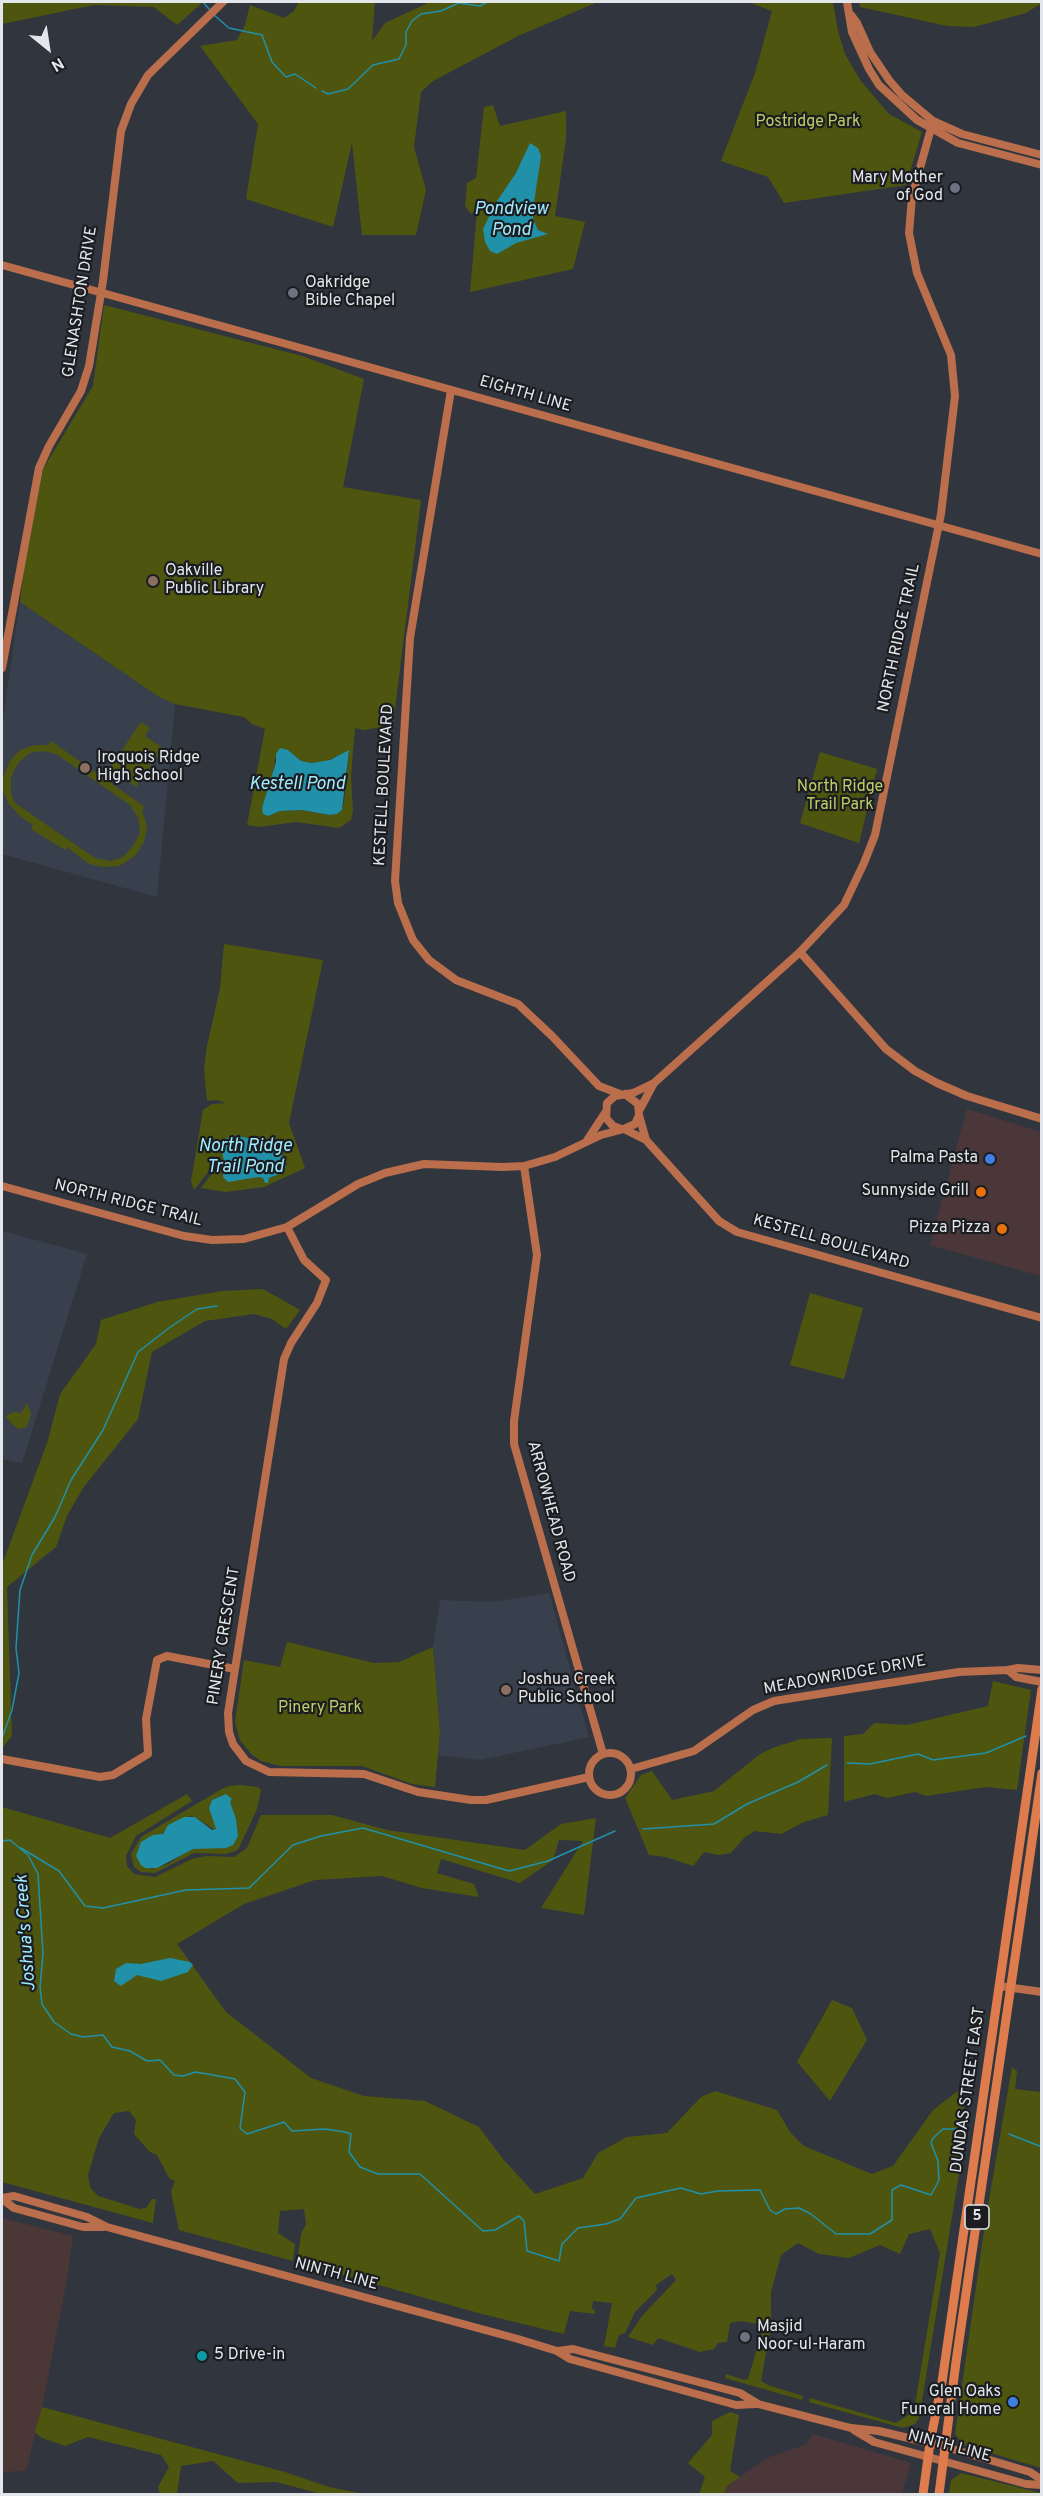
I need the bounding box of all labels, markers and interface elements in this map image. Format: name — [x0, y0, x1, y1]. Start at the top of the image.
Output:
north arrow — [18, 18, 78, 78]
text: N — [47, 52, 67, 75]
park label: Postridge Park — [755, 113, 861, 133]
place label: Mary Mother of God — [852, 169, 943, 207]
marker: Mary Mother of God — [948, 181, 962, 195]
water label: Pondview Pond — [474, 199, 548, 242]
street label: GLENASHTON DRIVE — [60, 225, 102, 379]
place label: Oakridge Bible Chapel — [305, 274, 395, 312]
marker: Oakridge Bible Chapel — [286, 286, 300, 300]
street label: EIGHTH LINE — [477, 373, 573, 417]
place label: Oakville Public Library — [165, 562, 264, 600]
street label: NORTH RIDGE TRAIL — [875, 562, 925, 714]
marker: Oakville Public Library — [146, 574, 160, 588]
street label: KESTELL BOULEVARD — [371, 704, 399, 866]
place label: Iroquois Ridge High School — [97, 749, 200, 787]
marker: Iroquois Ridge High School — [78, 761, 92, 775]
water label: Kestell Pond — [249, 774, 345, 796]
park label: North Ridge Trail Park — [797, 778, 883, 816]
water label: North Ridge Trail Pond — [198, 1136, 292, 1178]
place label: Palma Pasta — [890, 1149, 978, 1169]
marker: Palma Pasta — [983, 1152, 997, 1166]
street label: NORTH RIDGE TRAIL — [52, 1176, 204, 1232]
place label: Sunnyside Grill — [861, 1182, 969, 1202]
marker: Sunnyside Grill — [974, 1185, 988, 1199]
street label: KESTELL BOULEVARD — [750, 1211, 912, 1275]
place label: Pizza Pizza — [909, 1219, 990, 1239]
marker: Pizza Pizza — [995, 1222, 1009, 1236]
street label: ARROWHEAD ROAD — [522, 1439, 578, 1585]
street label: PINERY CRESCENT — [205, 1565, 245, 1707]
street label: MEADOWRIDGE DRIVE — [762, 1652, 928, 1700]
place label: Joshua Creek Public School — [518, 1671, 615, 1709]
marker: Joshua Creek Public School — [499, 1683, 513, 1697]
park label: Pinery Park — [278, 1699, 362, 1719]
water label: Joshua's Creek — [12, 1874, 42, 1992]
street label: DUNDAS STREET EAST — [948, 2006, 990, 2174]
road number: 5 — [965, 2205, 989, 2229]
street label: NINTH LINE — [292, 2255, 380, 2295]
place label: Masjid Noor-ul-Haram — [757, 2318, 866, 2356]
marker: Masjid Noor-ul-Haram — [738, 2330, 752, 2344]
place label: 5 Drive-in — [214, 2346, 285, 2366]
marker: 5 Drive-in — [195, 2349, 209, 2363]
place label: Glen Oaks Funeral Home — [901, 2383, 1001, 2421]
marker: Glen Oaks Funeral Home — [1006, 2395, 1020, 2409]
street label: NINTH LINE — [905, 2427, 993, 2467]

